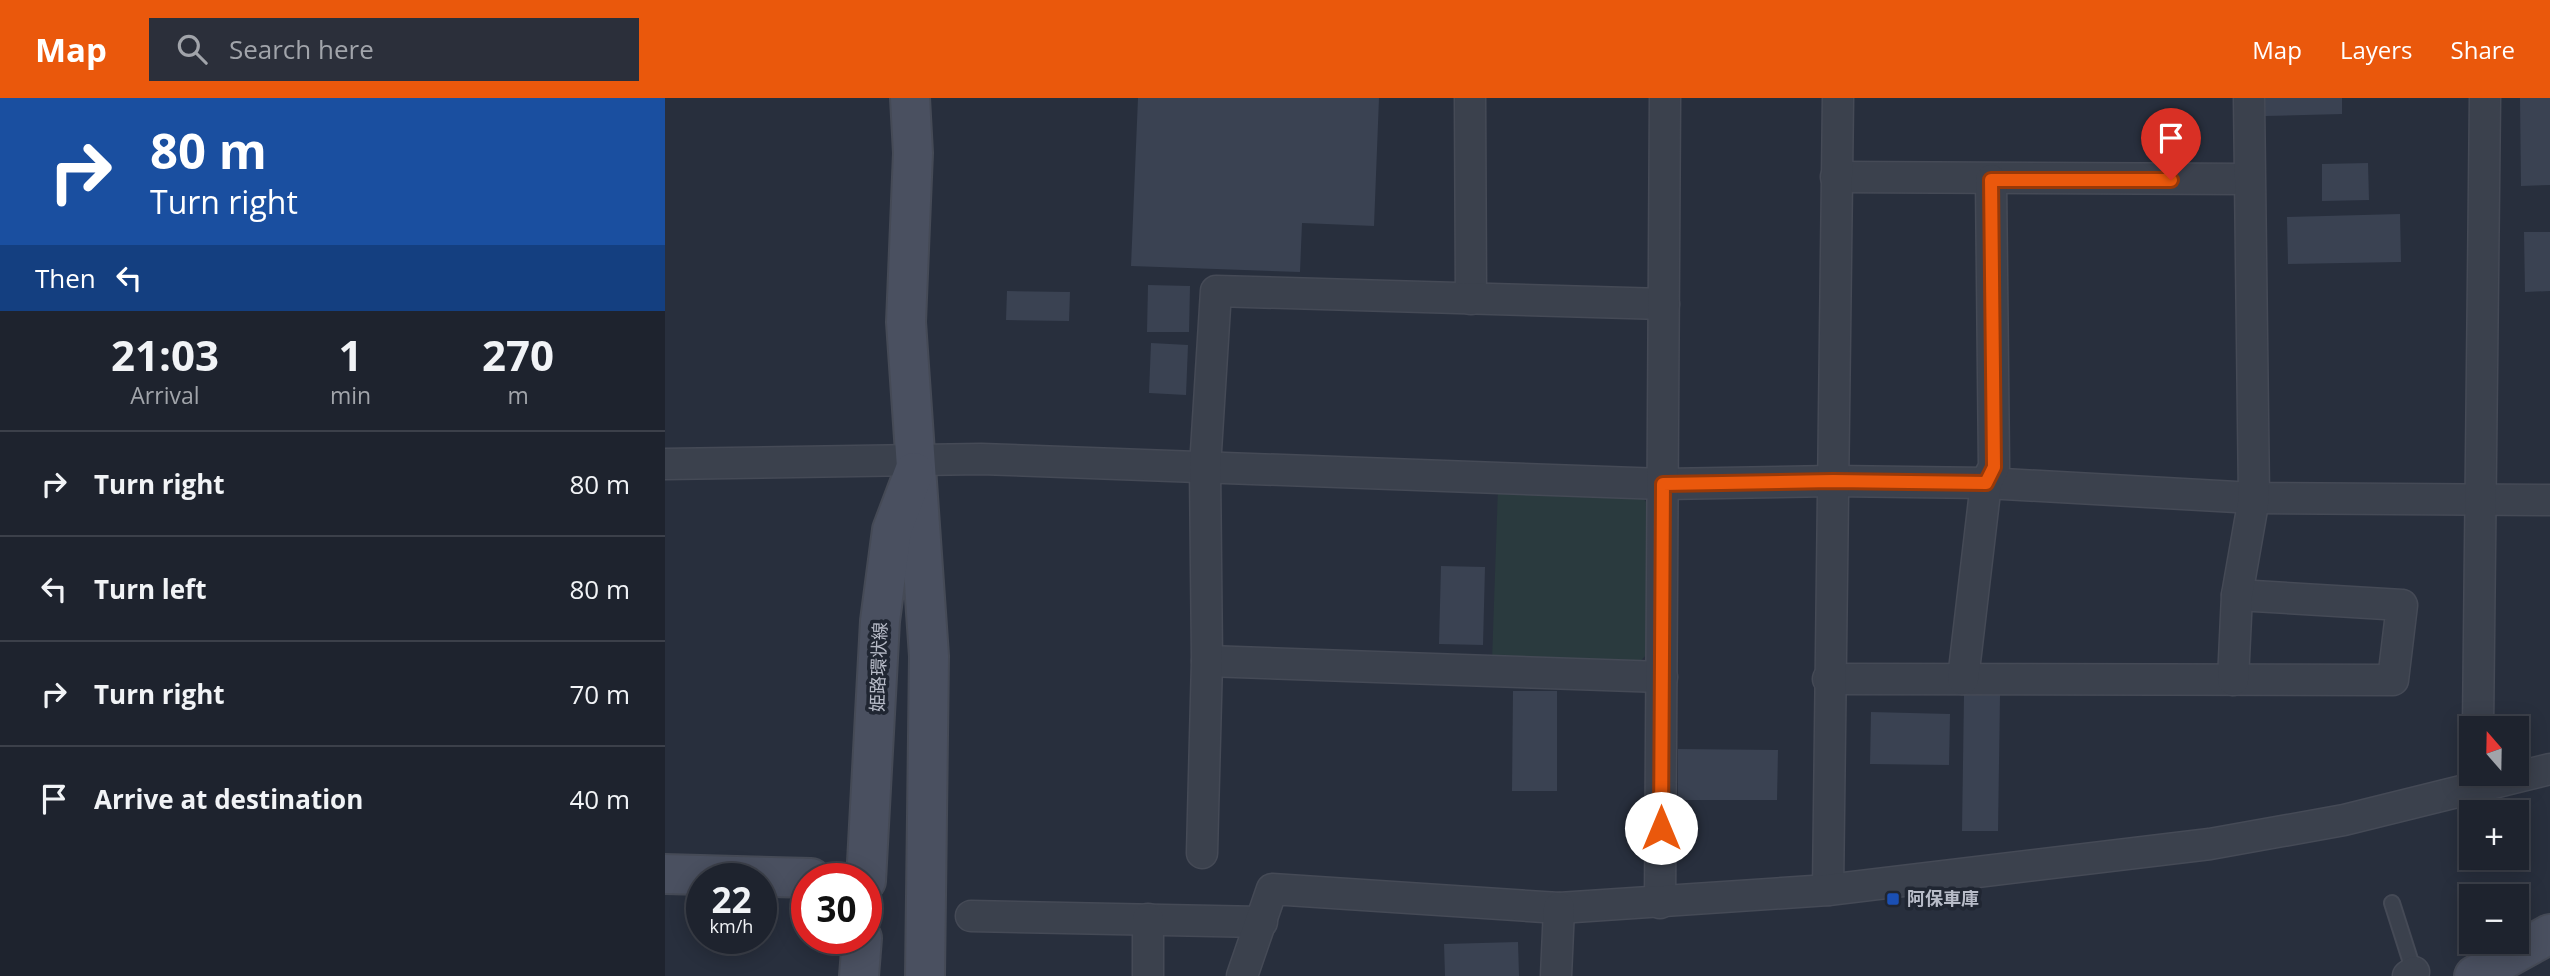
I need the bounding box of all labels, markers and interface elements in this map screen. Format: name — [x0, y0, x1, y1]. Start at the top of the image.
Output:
search box — [149, 18, 639, 81]
text: Map — [35, 27, 107, 72]
icon: search — [173, 30, 211, 68]
text: Search here — [229, 31, 374, 67]
text: Map — [2252, 33, 2302, 66]
text: Layers — [2340, 33, 2413, 66]
text: Share — [2451, 33, 2515, 66]
pin — [2141, 108, 2201, 180]
text: 80 m — [150, 117, 267, 183]
icon: arrive — [2152, 119, 2190, 157]
icon: right — [35, 126, 126, 217]
text: Turn right — [150, 180, 298, 223]
icon: left — [110, 259, 148, 297]
text: Then — [35, 260, 96, 296]
text: 21:03 — [111, 326, 219, 383]
text: 1 — [338, 326, 363, 383]
text: 270 — [482, 326, 554, 383]
text: Arrival — [130, 379, 200, 411]
text: min — [330, 379, 371, 411]
text: m — [507, 379, 529, 411]
icon: right — [35, 465, 73, 503]
text: Turn right — [94, 466, 225, 502]
text: 80 m — [569, 466, 630, 502]
icon: left — [35, 570, 73, 608]
text: Turn left — [94, 571, 206, 607]
text: 80 m — [569, 571, 630, 607]
street label: 姫路環状線 — [864, 622, 892, 712]
icon: right — [35, 675, 73, 713]
text: Turn right — [94, 676, 225, 712]
text: 70 m — [569, 676, 630, 712]
north arrow — [2459, 716, 2529, 786]
map controls — [2459, 716, 2529, 954]
icon: arrive — [35, 780, 73, 818]
text: Arrive at destination — [94, 781, 363, 817]
text: 40 m — [569, 781, 630, 817]
position arrow — [1624, 791, 1698, 865]
button: + — [2459, 800, 2529, 870]
speed limit sign: 30 — [791, 863, 882, 954]
text: 22 — [711, 876, 752, 923]
button: − — [2459, 884, 2529, 954]
place label: 阿保車庫 — [1907, 886, 1979, 910]
marker: 阿保車庫 — [1885, 891, 1901, 907]
text: km/h — [710, 914, 753, 938]

